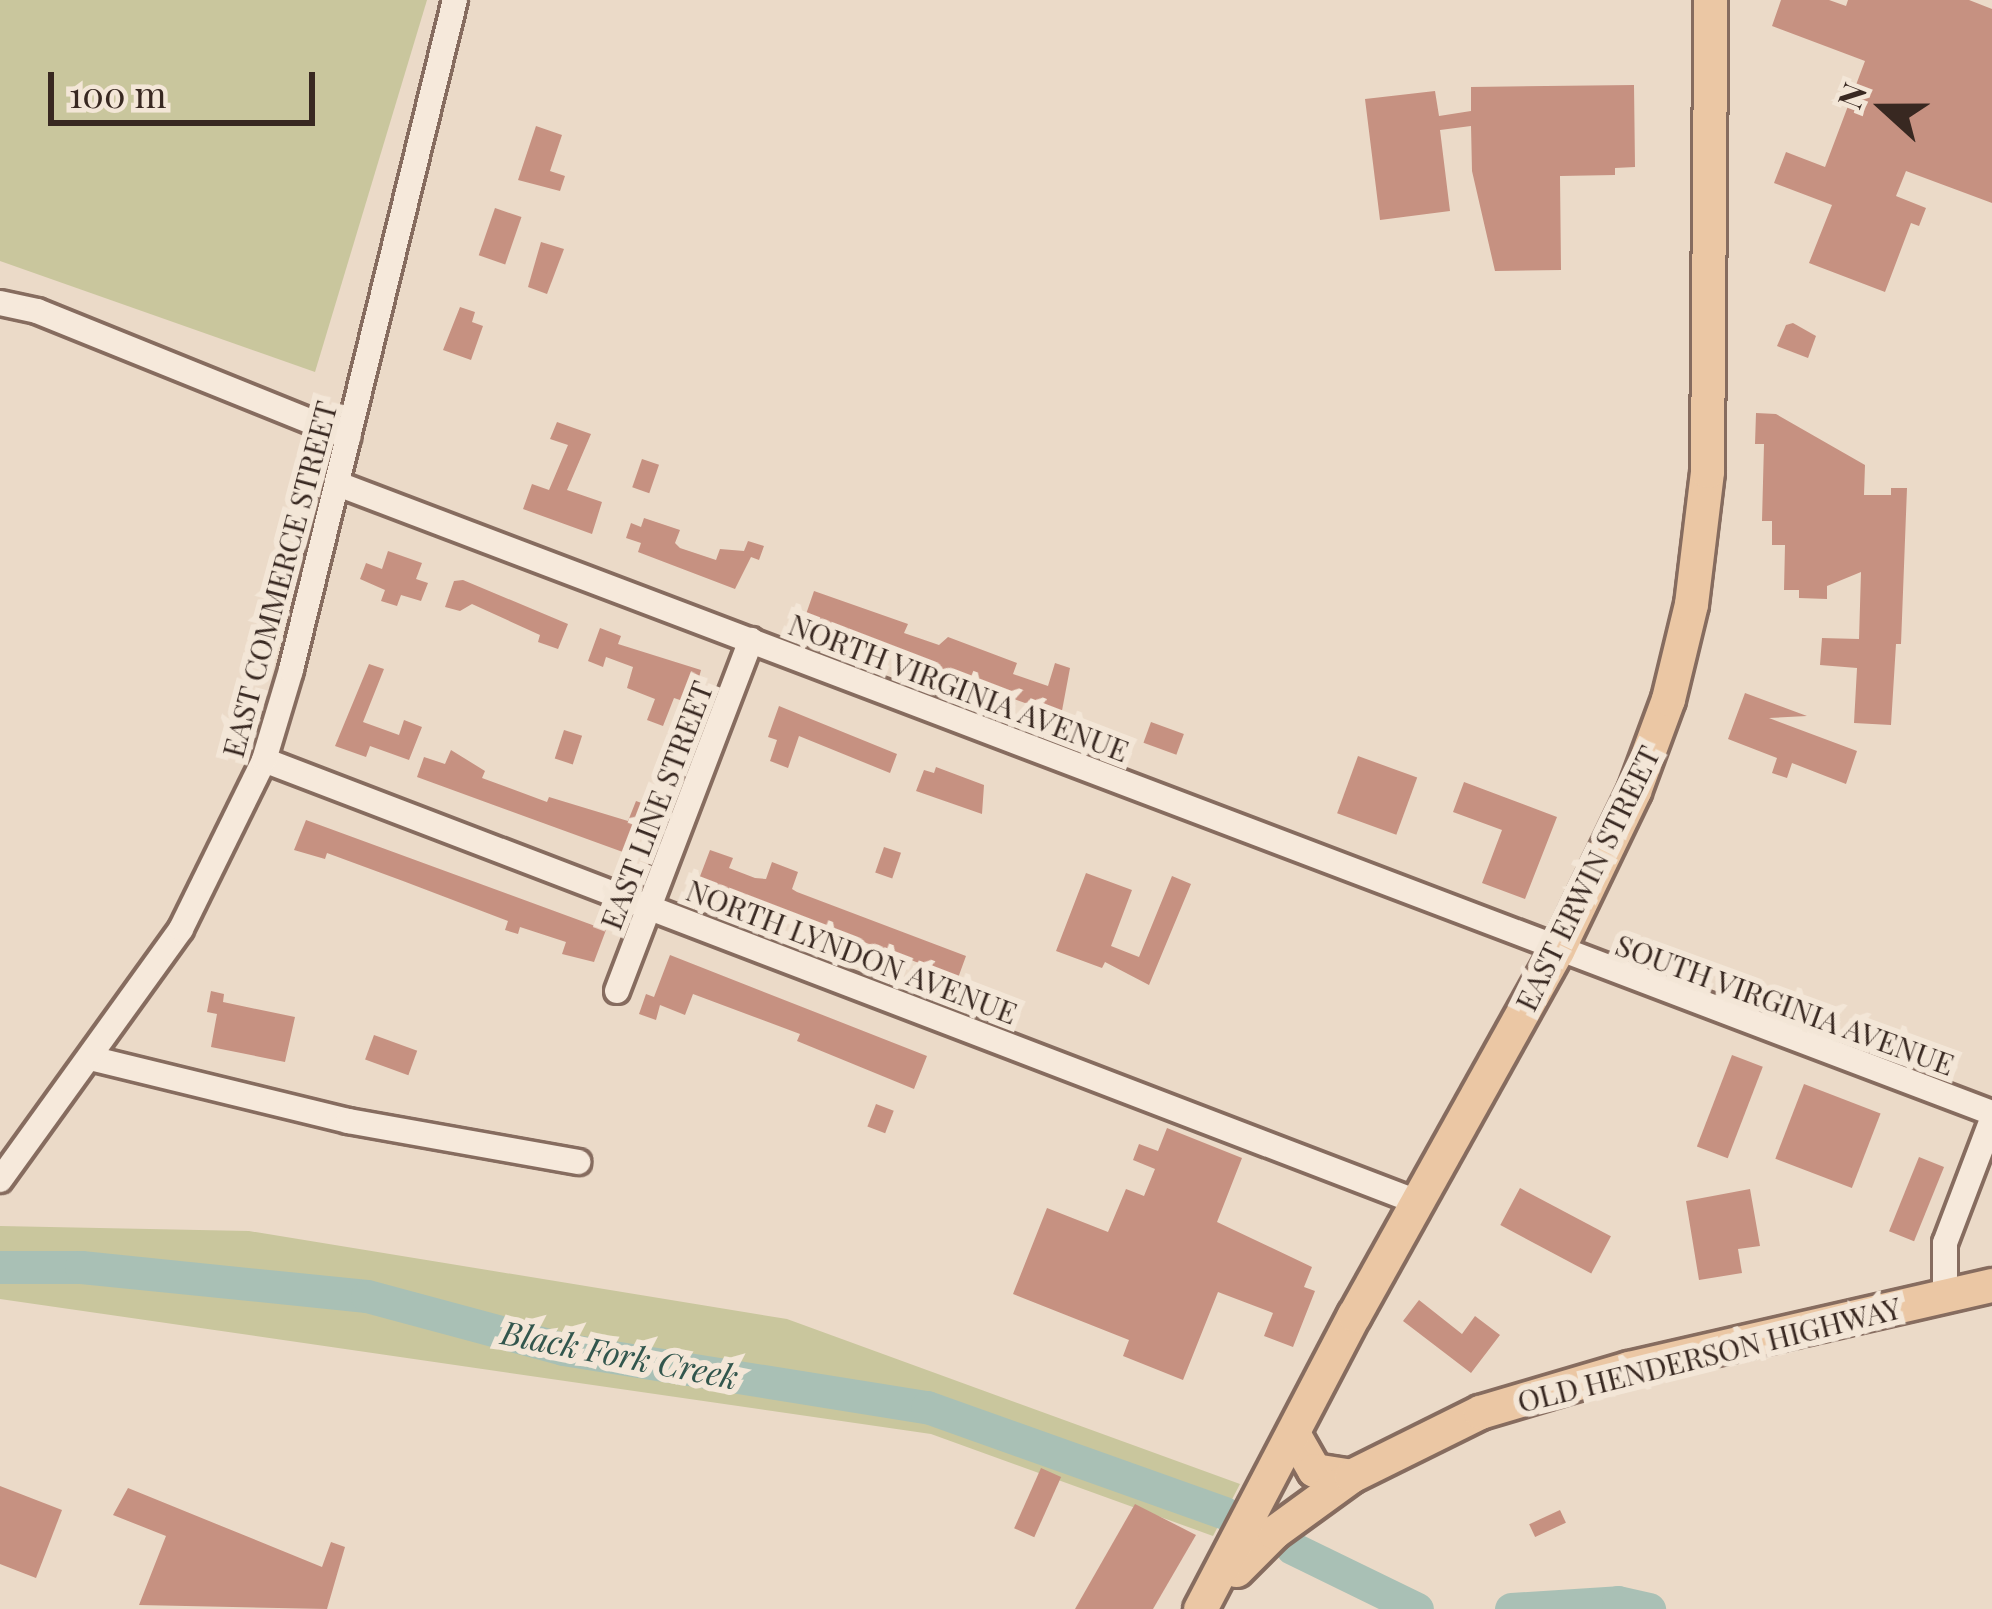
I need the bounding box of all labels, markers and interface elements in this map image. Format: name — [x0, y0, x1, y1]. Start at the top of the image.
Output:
scale bar — [54, 48, 321, 122]
north arrow — [1824, 48, 1944, 168]
text: 100 m — [69, 69, 166, 117]
text: N — [1826, 76, 1875, 114]
street label: EAST COMMERCE STREET — [214, 397, 344, 761]
street label: NORTH VIRGINIA AVENUE — [783, 605, 1135, 769]
street label: EAST LINE STREET — [592, 675, 720, 935]
street label: EAST ERWIN STREET — [1507, 739, 1667, 1017]
street label: NORTH LYNDON AVENUE — [681, 871, 1023, 1031]
street label: SOUTH VIRGINIA AVENUE — [1610, 926, 1960, 1082]
street label: OLD HENDERSON HIGHWAY — [1514, 1289, 1904, 1419]
water label: Black Fork Creek — [498, 1312, 742, 1396]

